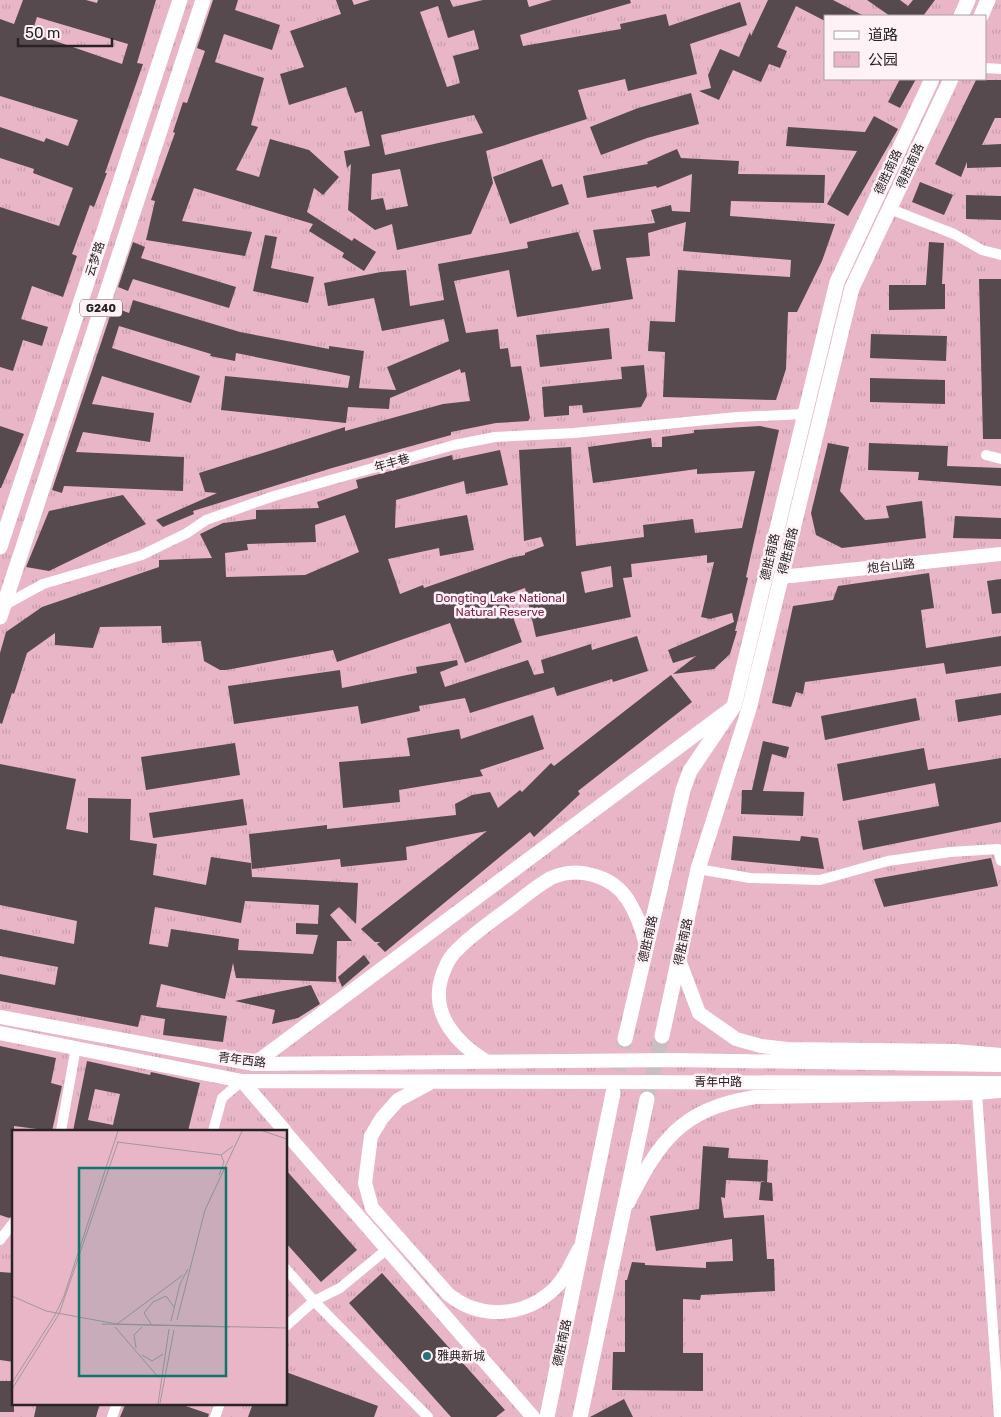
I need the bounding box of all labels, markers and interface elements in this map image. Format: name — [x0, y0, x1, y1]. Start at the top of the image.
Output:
scale bar — [18, 15, 111, 47]
legend — [824, 15, 986, 80]
text: 50 m — [25, 24, 60, 42]
text: 道路 — [868, 26, 898, 44]
text: 公园 — [868, 51, 898, 69]
street label: 得胜南路 — [894, 141, 926, 191]
street label: 德胜南路 — [872, 147, 904, 197]
street label: 云梦路 — [83, 240, 107, 278]
road number: G240 — [80, 300, 122, 316]
street label: 年丰巷 — [373, 451, 411, 475]
street label: 得胜南路 — [775, 526, 801, 576]
street label: 德胜南路 — [758, 532, 782, 582]
street label: 炮台山路 — [866, 557, 916, 575]
park label: Dongting Lake National Natural Reserve — [435, 591, 565, 619]
street label: 德胜南路 — [636, 914, 660, 964]
street label: 得胜南路 — [671, 917, 695, 967]
street label: 青年西路 — [217, 1050, 267, 1070]
street label: 青年中路 — [694, 1075, 742, 1089]
inset map — [12, 1130, 288, 1404]
street label: 德胜南路 — [550, 1318, 574, 1368]
place label: 雅典新城 — [437, 1349, 485, 1363]
marker: 雅典新城 — [421, 1350, 433, 1362]

